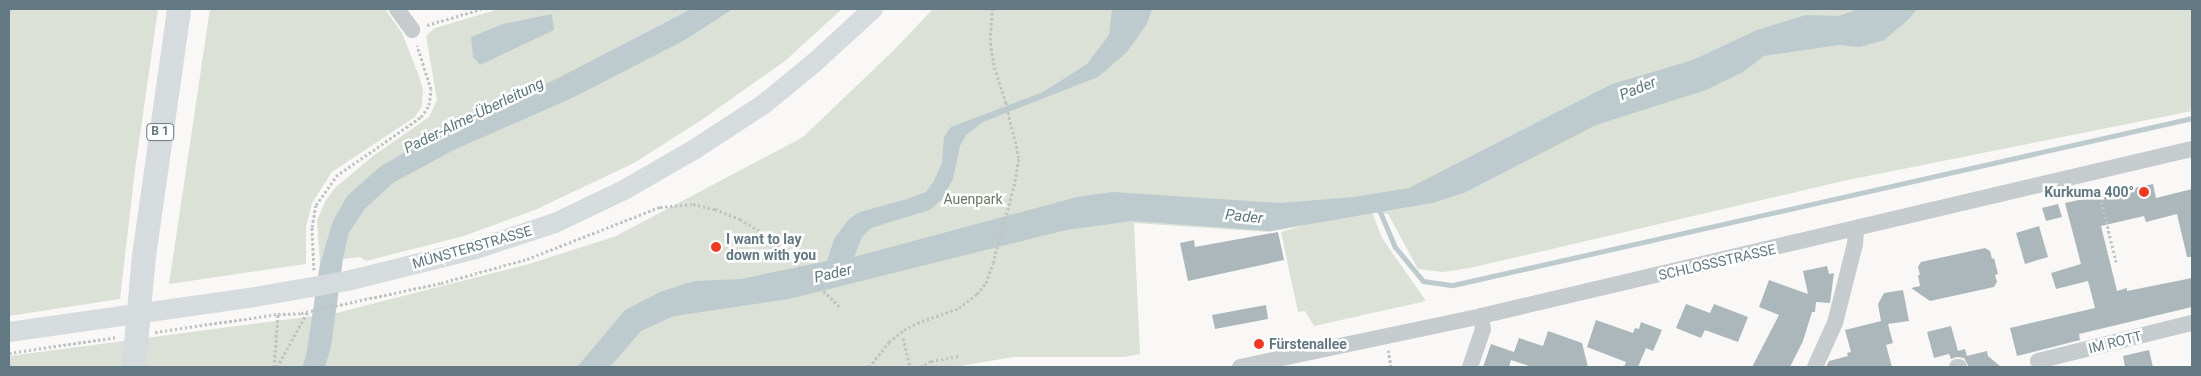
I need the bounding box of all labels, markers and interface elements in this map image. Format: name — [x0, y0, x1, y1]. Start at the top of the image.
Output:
water label: Pader-Alme-Überleitung — [401, 74, 547, 158]
water label: Pader — [1617, 74, 1659, 104]
road number: B 1 — [145, 122, 175, 142]
place label: Kurkuma 400° — [2044, 184, 2134, 200]
marker: Kurkuma 400° — [2138, 186, 2150, 198]
park label: Auenpark — [943, 191, 1003, 207]
water label: Pader — [1224, 206, 1264, 228]
street label: MÜNSTERSTRASSE — [410, 222, 534, 272]
place label: I want to lay down with you — [726, 231, 816, 264]
street label: SCHLOSSSTRASSE — [1657, 240, 1777, 284]
marker: I want to lay down with you — [710, 241, 722, 253]
water label: Pader — [813, 261, 853, 287]
street label: IM ROTT — [2087, 327, 2143, 357]
place label: Fürstenallee — [1269, 336, 1347, 352]
marker: Fürstenallee — [1253, 338, 1265, 350]

